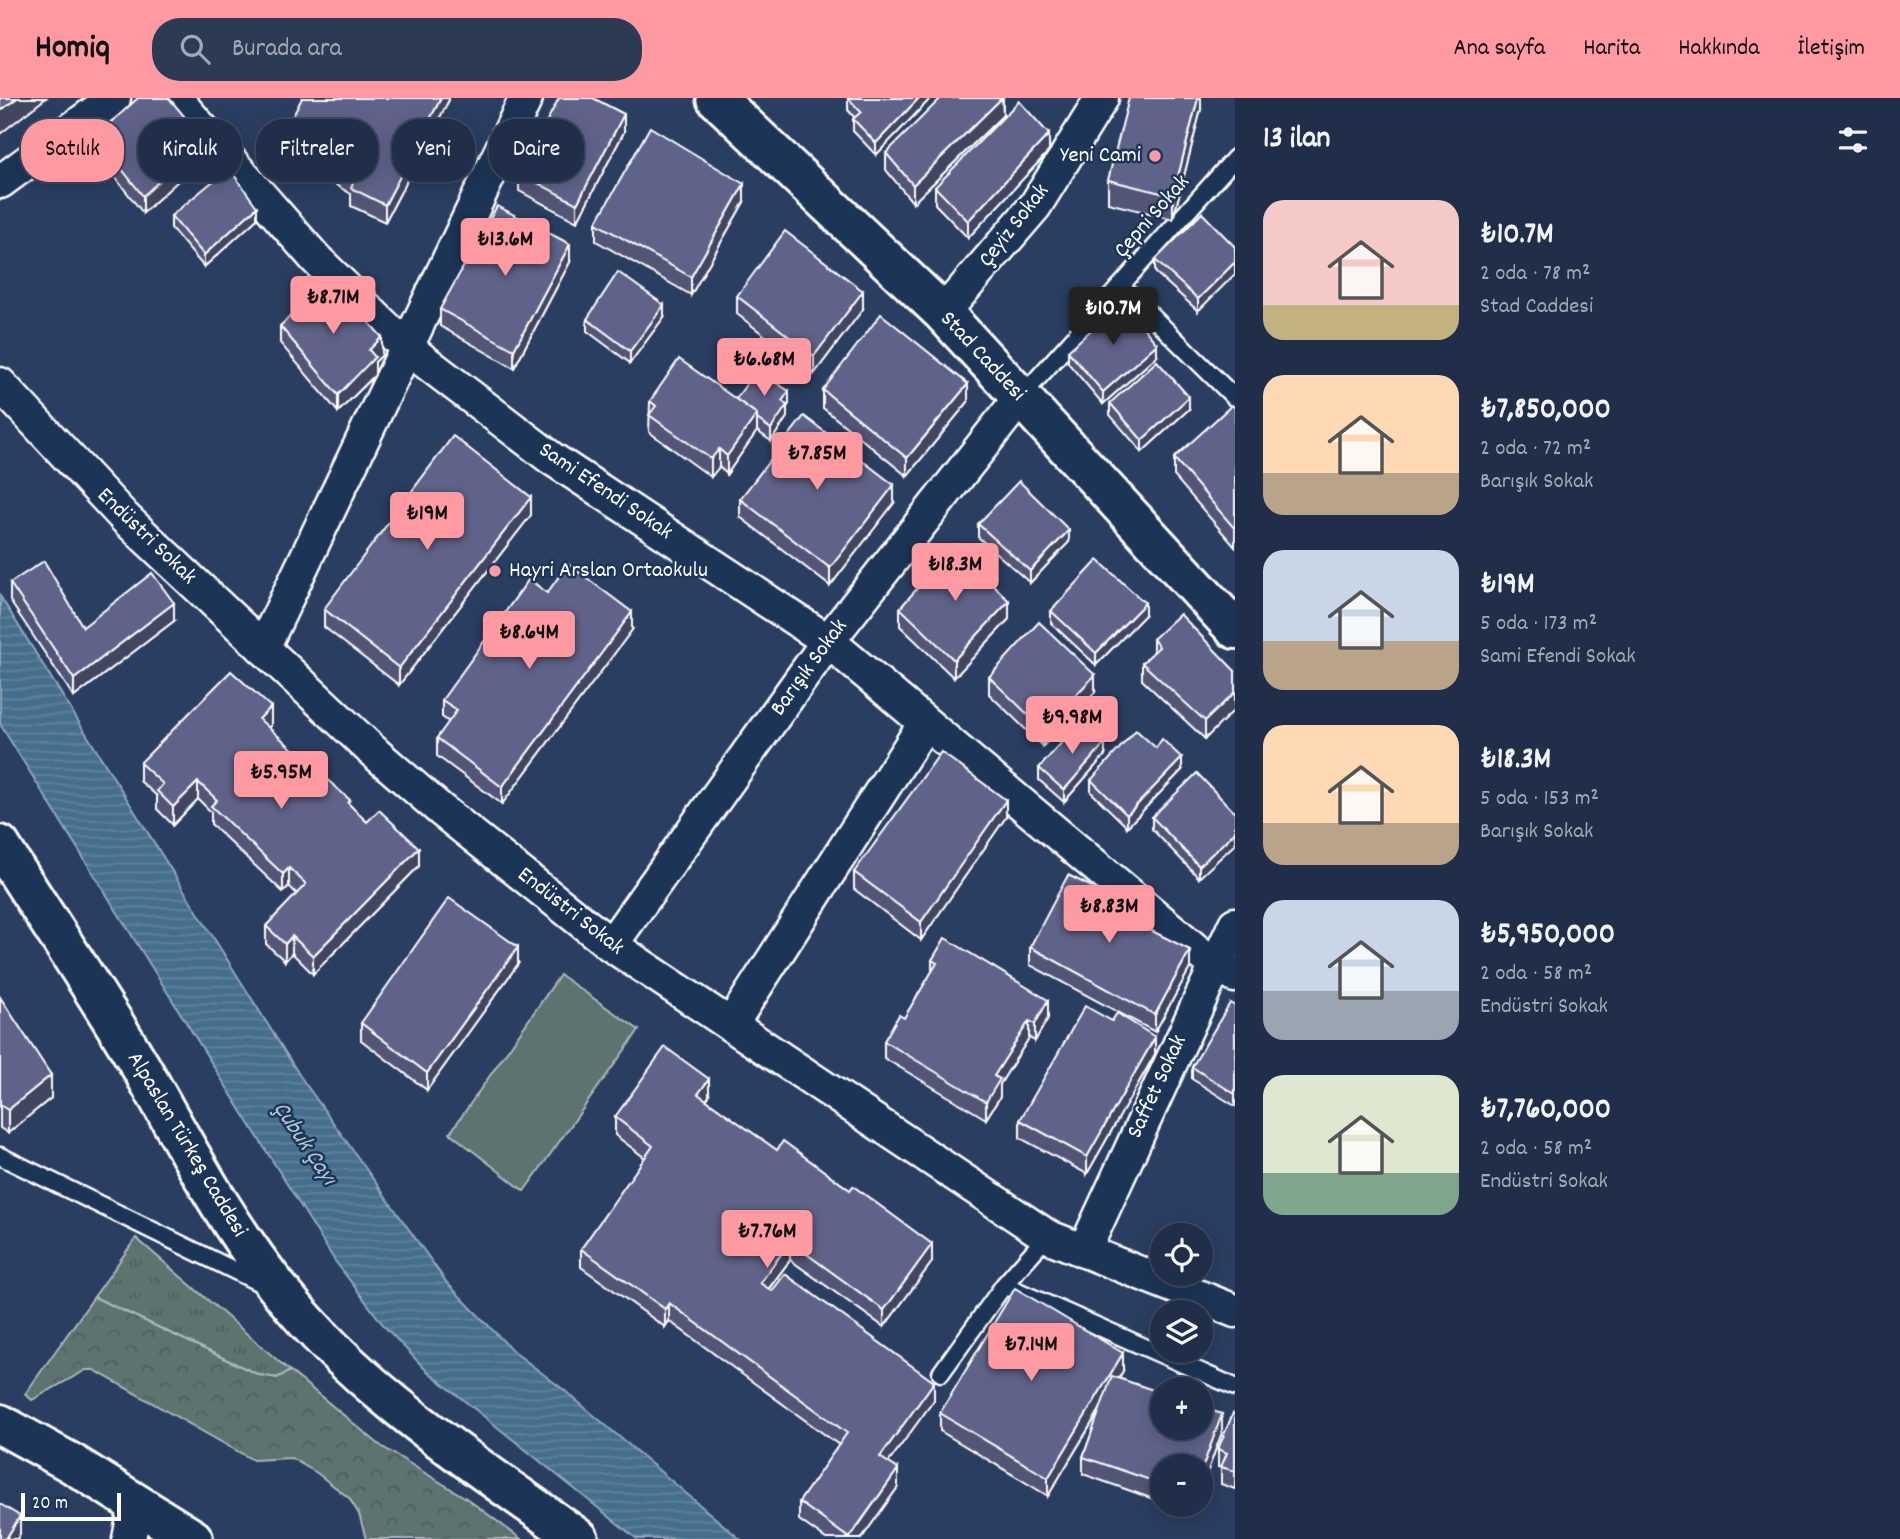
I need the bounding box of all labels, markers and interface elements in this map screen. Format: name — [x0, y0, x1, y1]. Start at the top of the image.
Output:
search box — [152, 18, 642, 81]
text: Homiq — [35, 26, 110, 73]
icon: search — [176, 30, 214, 68]
text: Burada ara — [232, 31, 342, 68]
text: Ana sayfa — [1454, 32, 1545, 66]
text: Harita — [1583, 32, 1640, 66]
text: Hakkında — [1678, 32, 1760, 66]
text: İletişim — [1798, 32, 1865, 66]
chip: Satılık — [21, 119, 124, 182]
chip: Kiralık — [138, 119, 242, 182]
chip: Filtreler — [256, 119, 378, 182]
chip: Yeni — [392, 119, 475, 182]
chip: Daire — [489, 119, 584, 182]
text: 13 ilan — [1263, 119, 1330, 162]
icon: filters — [1834, 121, 1872, 159]
place label: Yeni Cami — [1060, 140, 1141, 173]
marker: Yeni Cami — [1147, 148, 1163, 164]
street label: Çepni Sokak — [1107, 168, 1199, 266]
street label: Çeyiz Sokak — [972, 177, 1058, 275]
text: ₺10.7M — [1480, 215, 1554, 258]
pin: ₺13.6M — [448, 218, 562, 278]
text: ₺13.6M — [477, 224, 533, 257]
icon: home — [1319, 228, 1403, 312]
text: 2 oda · 78 m² — [1480, 258, 1590, 291]
pin: ₺8.71M — [276, 276, 390, 336]
text: ₺8.71M — [306, 282, 360, 315]
pin: ₺10.7M — [1056, 288, 1170, 347]
text: Stad Caddesi — [1480, 291, 1593, 324]
text: ₺10.7M — [1085, 293, 1141, 326]
street label: Stad Caddesi — [931, 304, 1033, 410]
pin: ₺6.68M — [707, 338, 821, 398]
text: ₺6.68M — [733, 344, 795, 377]
text: ₺7,850,000 — [1480, 390, 1611, 433]
icon: home — [1319, 403, 1403, 487]
pin: ₺7.85M — [760, 432, 874, 492]
text: 2 oda · 72 m² — [1480, 433, 1591, 466]
street label: Sami Efendi Sokak — [531, 435, 679, 549]
text: ₺7.85M — [788, 438, 846, 471]
text: Barışık Sokak — [1480, 466, 1593, 499]
street label: Endüstri Sokak — [89, 481, 203, 593]
pin: ₺19M — [386, 492, 468, 552]
text: ₺19M — [406, 498, 448, 531]
pin: ₺18.3M — [898, 544, 1012, 603]
text: ₺18.3M — [928, 549, 982, 582]
place label: Hayri Arslan Ortaokulu — [509, 555, 708, 588]
marker: Hayri Arslan Ortaokulu — [487, 563, 503, 579]
text: ₺19M — [1480, 565, 1535, 608]
icon: home — [1319, 578, 1403, 662]
text: 5 oda · 173 m² — [1480, 608, 1597, 641]
pin: ₺8.64M — [472, 612, 586, 671]
street label: Barışık Sokak — [763, 612, 857, 724]
text: ₺8.64M — [499, 617, 559, 650]
text: Sami Efendi Sokak — [1480, 641, 1636, 674]
pin: ₺9.98M — [1015, 696, 1129, 756]
text: ₺9.98M — [1042, 702, 1102, 735]
text: ₺18.3M — [1480, 740, 1551, 783]
pin: ₺5.95M — [224, 752, 338, 811]
icon: home — [1319, 753, 1403, 837]
text: ₺5.95M — [250, 757, 312, 790]
text: 5 oda · 153 m² — [1480, 783, 1599, 816]
text: Barışık Sokak — [1480, 816, 1593, 849]
street label: Endüstri Sokak — [509, 860, 631, 964]
pin: ₺8.83M — [1052, 886, 1166, 945]
text: ₺8.83M — [1080, 891, 1138, 924]
text: ₺5,950,000 — [1480, 915, 1615, 958]
icon: home — [1319, 928, 1403, 1012]
text: 2 oda · 58 m² — [1480, 958, 1592, 991]
text: Endüstri Sokak — [1480, 991, 1608, 1024]
street label: Saffet Sokak — [1120, 1030, 1196, 1144]
street label: Alpaslan Türkeş Caddesi — [117, 1046, 255, 1244]
text: ₺7,760,000 — [1480, 1090, 1611, 1133]
water label: Çubuk Çayı — [264, 1095, 345, 1194]
icon: home — [1319, 1103, 1403, 1187]
text: 2 oda · 58 m² — [1480, 1133, 1592, 1166]
text: Endüstri Sokak — [1480, 1166, 1608, 1199]
pin: ₺7.76M — [710, 1210, 824, 1270]
text: ₺7.76M — [738, 1216, 797, 1249]
map controls — [1150, 1223, 1213, 1517]
button: locate — [1150, 1223, 1213, 1286]
button: layers — [1150, 1300, 1213, 1363]
pin: ₺7.14M — [974, 1324, 1088, 1383]
text: ₺7.14M — [1004, 1329, 1058, 1362]
button: + — [1150, 1377, 1213, 1440]
button: − — [1150, 1454, 1213, 1517]
scale bar — [21, 1490, 121, 1522]
text: 20 m — [32, 1491, 68, 1518]

